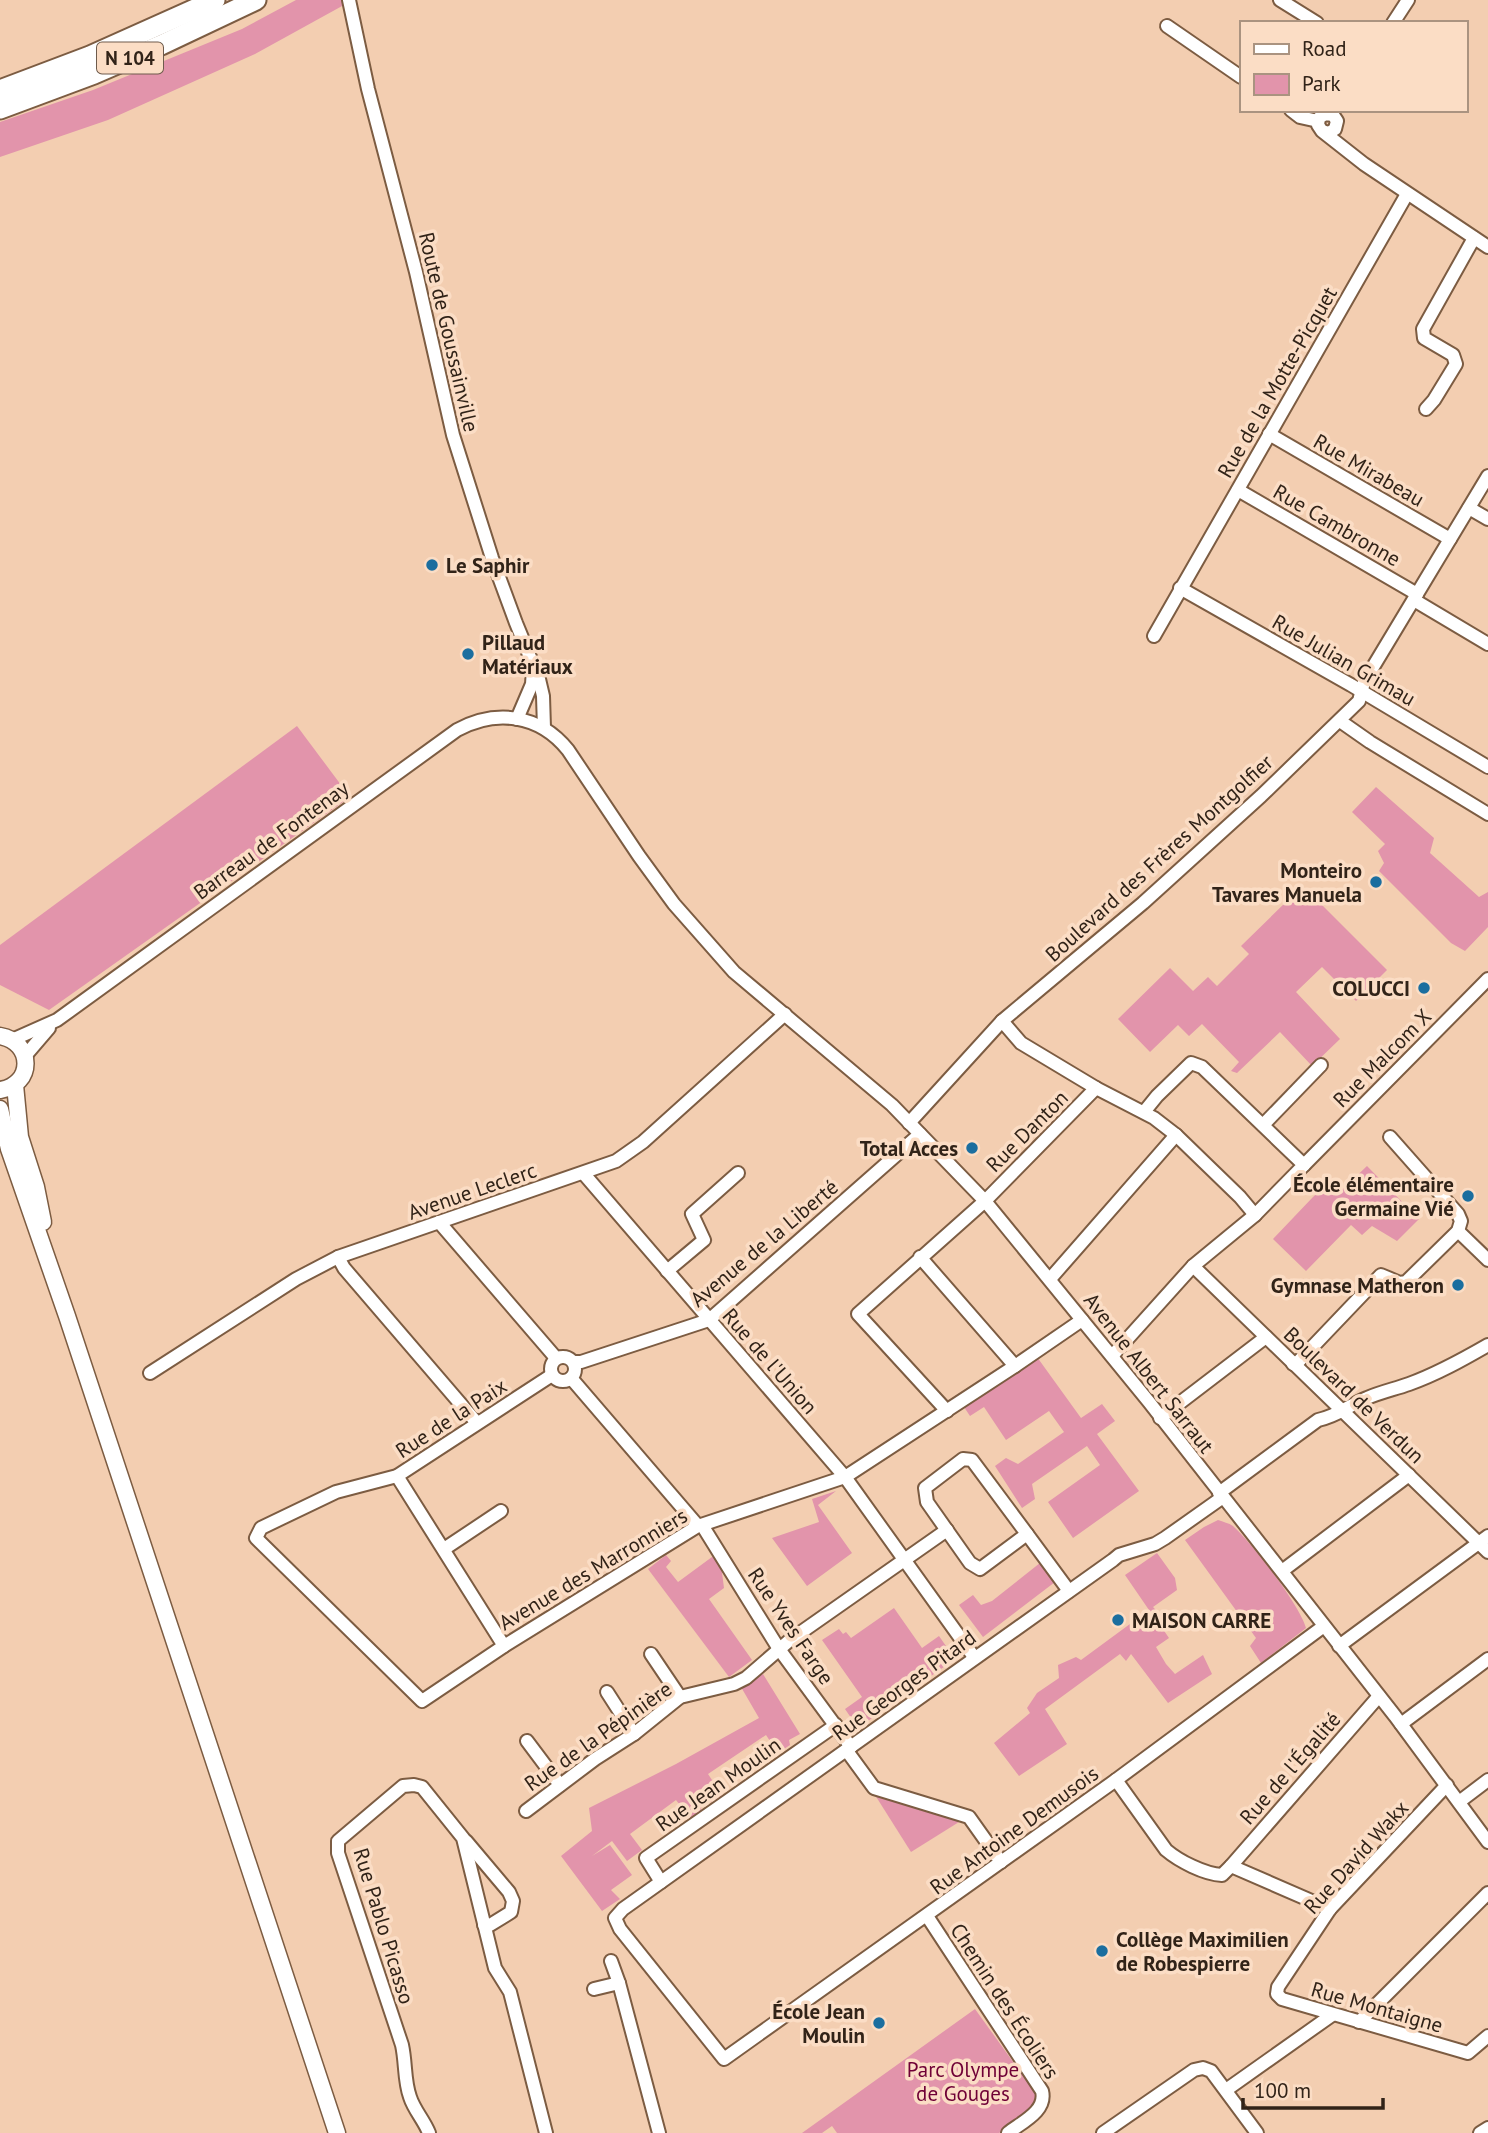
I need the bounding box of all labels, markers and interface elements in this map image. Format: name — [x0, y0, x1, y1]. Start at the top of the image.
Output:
legend — [1240, 21, 1467, 112]
text: Road — [1302, 35, 1346, 62]
road number: N 104 — [97, 43, 163, 74]
text: Park — [1302, 70, 1341, 97]
street label: Route de Goussainville — [413, 230, 485, 434]
street label: Rue de la Motte-Picquet — [1211, 282, 1343, 482]
street label: Rue Mirabeau — [1309, 427, 1429, 513]
street label: Rue Cambronne — [1269, 478, 1405, 572]
place label: Le Saphir — [446, 552, 530, 579]
marker: Le Saphir — [424, 557, 440, 573]
street label: Rue Julian Grimau — [1268, 608, 1420, 712]
place label: Pillaud Matériaux — [482, 629, 573, 680]
marker: Pillaud Matériaux — [460, 646, 476, 662]
street label: Boulevard des Frères Montgolfier — [1040, 749, 1278, 967]
street label: Barreau de Fontenay — [188, 774, 354, 905]
place label: Monteiro Tavares Manuela — [1212, 857, 1362, 908]
marker: Monteiro Tavares Manuela — [1368, 874, 1384, 890]
place label: COLUCCI — [1332, 975, 1410, 1002]
marker: COLUCCI — [1416, 980, 1432, 996]
street label: Rue Malcom X — [1327, 1003, 1437, 1113]
street label: Rue Danton — [980, 1084, 1074, 1178]
place label: Total Acces — [860, 1135, 958, 1162]
marker: Total Acces — [964, 1140, 980, 1156]
street label: Avenue Leclerc — [404, 1156, 540, 1226]
place label: École élémentaire Germaine Vié — [1293, 1171, 1454, 1222]
street label: Avenue de la Liberté — [685, 1173, 843, 1313]
marker: École élémentaire Germaine Vié — [1460, 1188, 1476, 1204]
place label: Gymnase Matheron — [1271, 1272, 1444, 1299]
marker: Gymnase Matheron — [1450, 1277, 1466, 1293]
street label: Avenue Albert Sarraut — [1078, 1287, 1220, 1459]
street label: Rue de l'Union — [717, 1302, 823, 1420]
street label: Boulevard de Verdun — [1278, 1321, 1430, 1469]
street label: Rue de la Paix — [390, 1372, 512, 1464]
street label: Avenue des Marronniers — [494, 1502, 692, 1636]
street label: Rue Yves Farge — [742, 1562, 840, 1690]
place label: MAISON CARRE — [1132, 1607, 1271, 1634]
marker: MAISON CARRE — [1110, 1612, 1126, 1628]
street label: Rue Georges Pitard — [827, 1624, 981, 1746]
street label: Rue de la Pépinière — [519, 1675, 677, 1797]
street label: Rue de l'Égalité — [1234, 1706, 1346, 1830]
street label: Rue Jean Moulin — [650, 1731, 786, 1837]
street label: Rue Antoine Demusois — [924, 1760, 1104, 1900]
street label: Rue David Wakx — [1298, 1794, 1414, 1919]
street label: Rue Pablo Picasso — [347, 1845, 421, 2007]
street label: Chemin des Écoliers — [945, 1918, 1065, 2084]
place label: Collège Maximilien de Robespierre — [1116, 1926, 1289, 1977]
marker: Collège Maximilien de Robespierre — [1094, 1943, 1110, 1959]
street label: Rue Montaigne — [1308, 1975, 1446, 2039]
place label: École Jean Moulin — [772, 1998, 865, 2049]
marker: École Jean Moulin — [871, 2015, 887, 2031]
park label: Parc Olympe de Gouges — [907, 2056, 1019, 2107]
scale bar — [1243, 2066, 1383, 2110]
text: 100 m — [1254, 2077, 1311, 2104]

